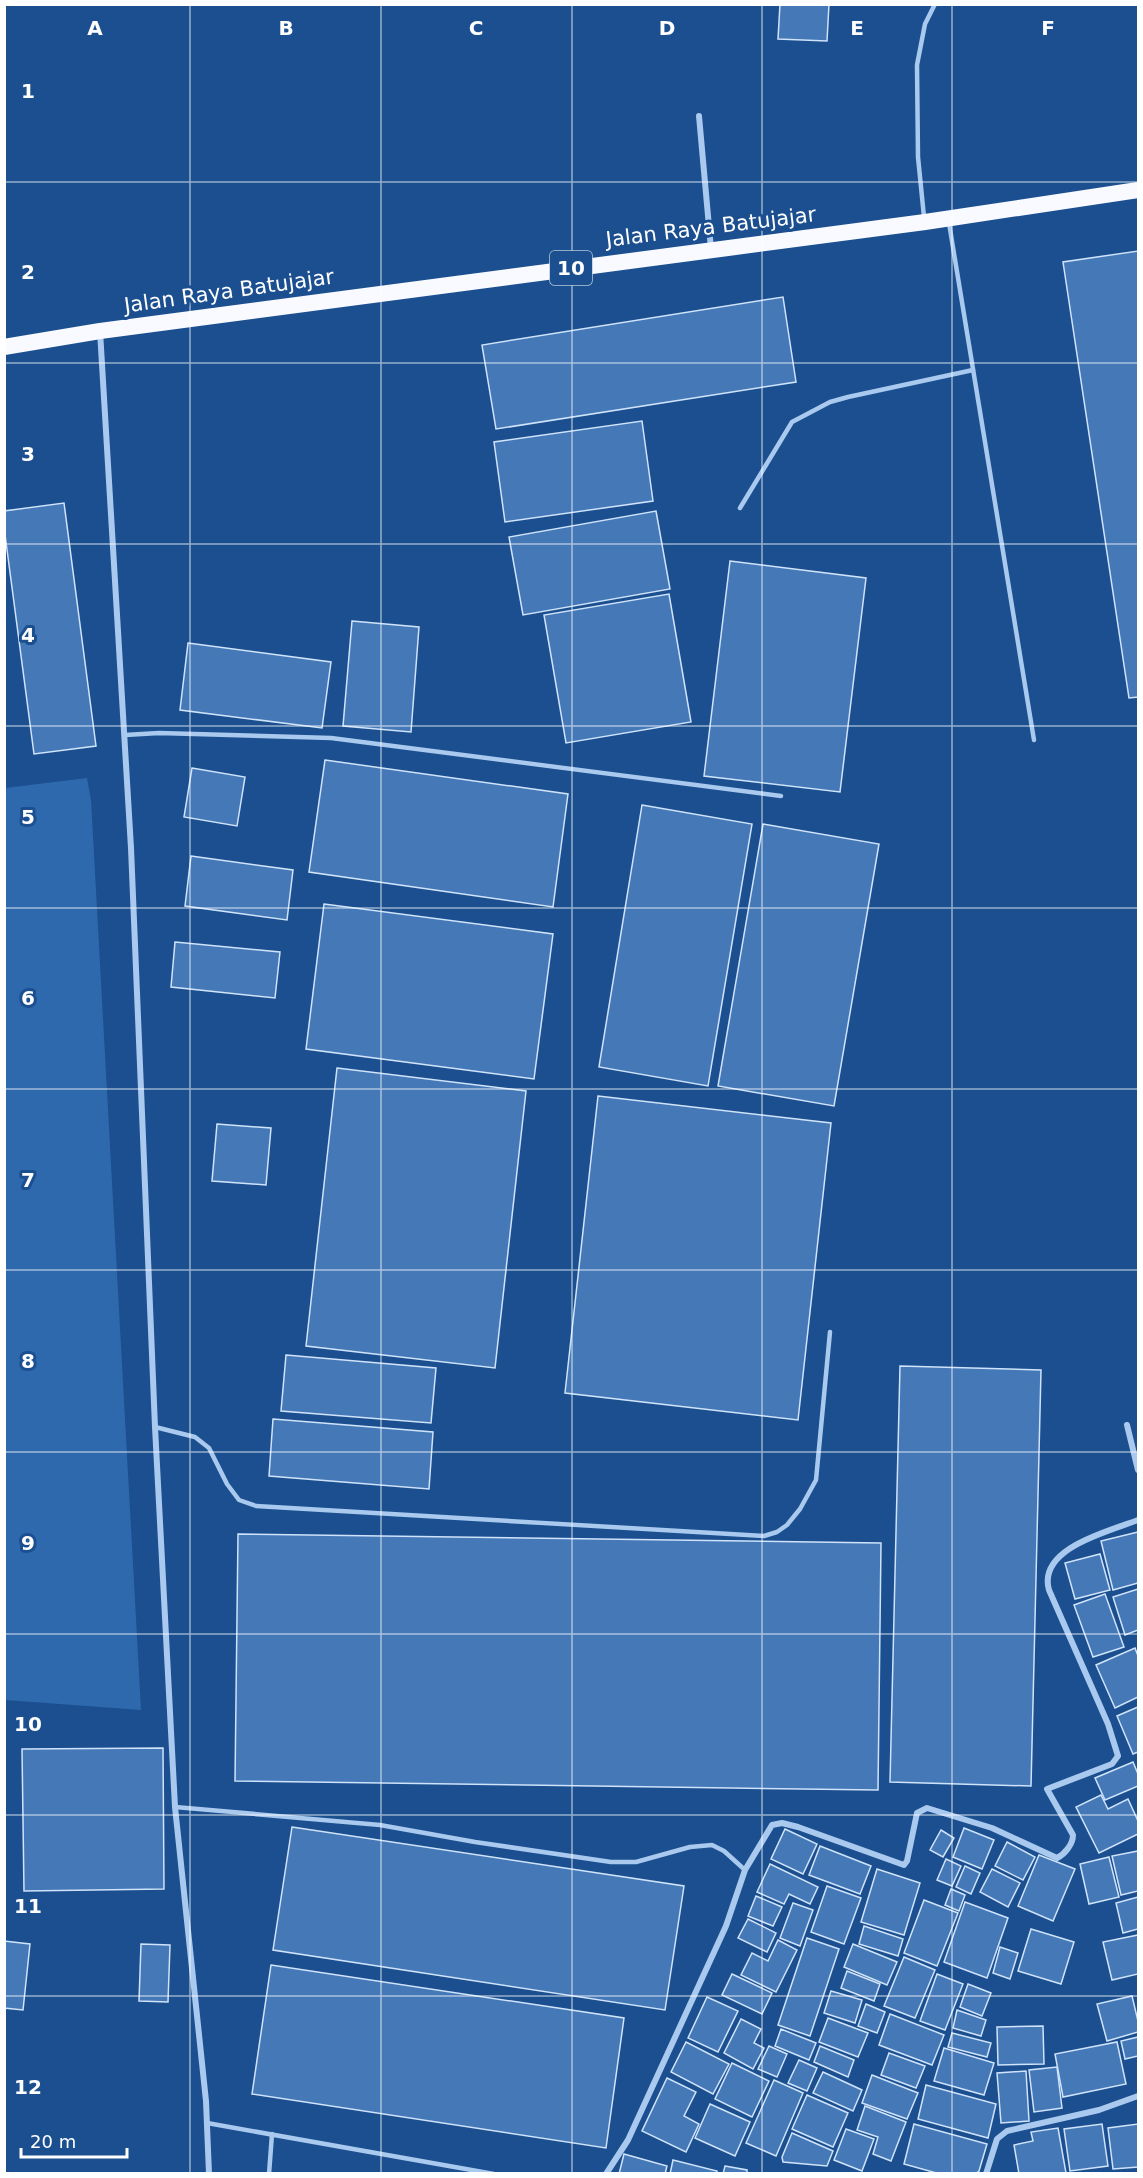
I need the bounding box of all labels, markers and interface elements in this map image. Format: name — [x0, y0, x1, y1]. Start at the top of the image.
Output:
text: A — [87, 16, 103, 40]
text: B — [278, 16, 294, 40]
text: C — [469, 16, 483, 40]
text: D — [659, 16, 675, 40]
text: E — [850, 16, 864, 40]
text: F — [1041, 16, 1055, 40]
text: 1 — [21, 79, 35, 103]
street label: Jalan Raya Batujajar — [603, 202, 818, 252]
road number: 10 — [550, 251, 592, 285]
text: 2 — [21, 260, 35, 284]
street label: Jalan Raya Batujajar — [121, 264, 336, 318]
text: 3 — [21, 442, 35, 466]
text: 4 — [21, 623, 35, 647]
text: 5 — [21, 805, 35, 829]
text: 6 — [21, 986, 35, 1010]
text: 7 — [21, 1168, 35, 1192]
text: 8 — [21, 1349, 35, 1373]
text: 9 — [21, 1531, 35, 1555]
text: 10 — [14, 1712, 42, 1736]
text: 11 — [14, 1894, 42, 1918]
text: 12 — [14, 2075, 42, 2099]
scale bar — [21, 2121, 128, 2159]
text: 20 m — [30, 2131, 76, 2152]

